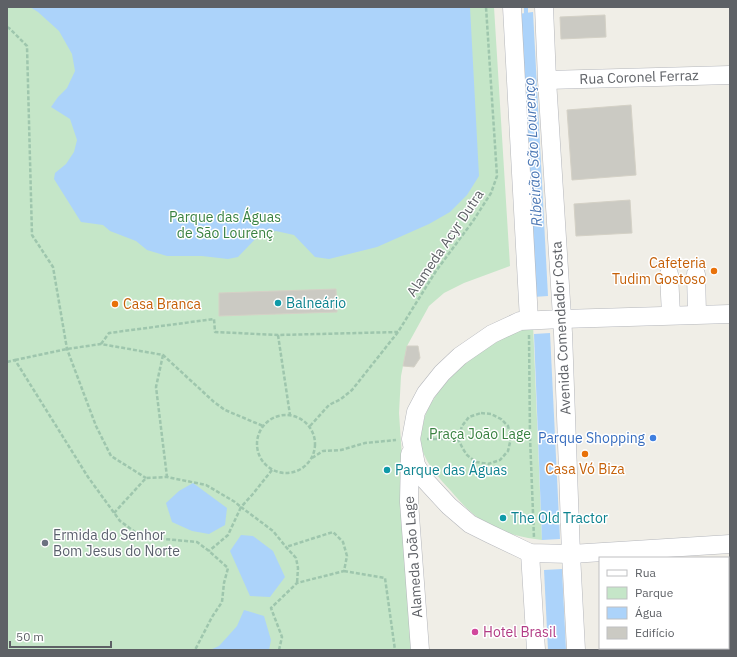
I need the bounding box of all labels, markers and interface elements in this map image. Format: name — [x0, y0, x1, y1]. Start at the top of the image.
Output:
street label: Rua Coronel Ferraz — [579, 66, 699, 88]
water label: Ribeirão São Lourenço — [519, 77, 546, 227]
street label: Alameda Acyr Dutra — [402, 186, 488, 300]
park label: Parque das Águas de São Lourenç — [169, 207, 281, 242]
street label: Avenida Comendador Costa — [547, 240, 575, 415]
place label: Cafeteria Tudim Gostoso — [612, 254, 707, 288]
marker: Cafeteria Tudim Gostoso — [709, 266, 719, 276]
place label: Balneário — [286, 294, 346, 312]
place label: Casa Branca — [123, 295, 201, 313]
marker: Balneário — [273, 298, 283, 308]
marker: Casa Branca — [110, 299, 120, 309]
park label: Praça João Lage — [429, 425, 531, 443]
place label: Parque Shopping — [538, 429, 646, 447]
marker: Parque Shopping — [648, 433, 658, 443]
marker: Casa Vó Biza — [580, 449, 590, 459]
place label: Parque das Águas — [395, 460, 507, 479]
place label: Casa Vó Biza — [545, 460, 625, 478]
marker: Parque das Águas — [382, 465, 392, 475]
street label: Alameda João Lage — [400, 495, 426, 619]
place label: The Old Tractor — [511, 509, 608, 527]
marker: The Old Tractor — [498, 513, 508, 523]
place label: Ermida do Senhor Bom Jesus do Norte — [53, 526, 180, 560]
marker: Ermida do Senhor Bom Jesus do Norte — [40, 538, 50, 548]
legend — [599, 557, 729, 649]
text: Rua — [635, 565, 656, 580]
text: Parque — [635, 585, 674, 600]
text: Água — [635, 605, 663, 620]
scale bar — [10, 623, 111, 649]
place label: Hotel Brasil — [483, 623, 556, 641]
text: Edifício — [635, 625, 675, 640]
marker: Hotel Brasil — [470, 627, 480, 637]
text: 50 m — [16, 629, 44, 644]

